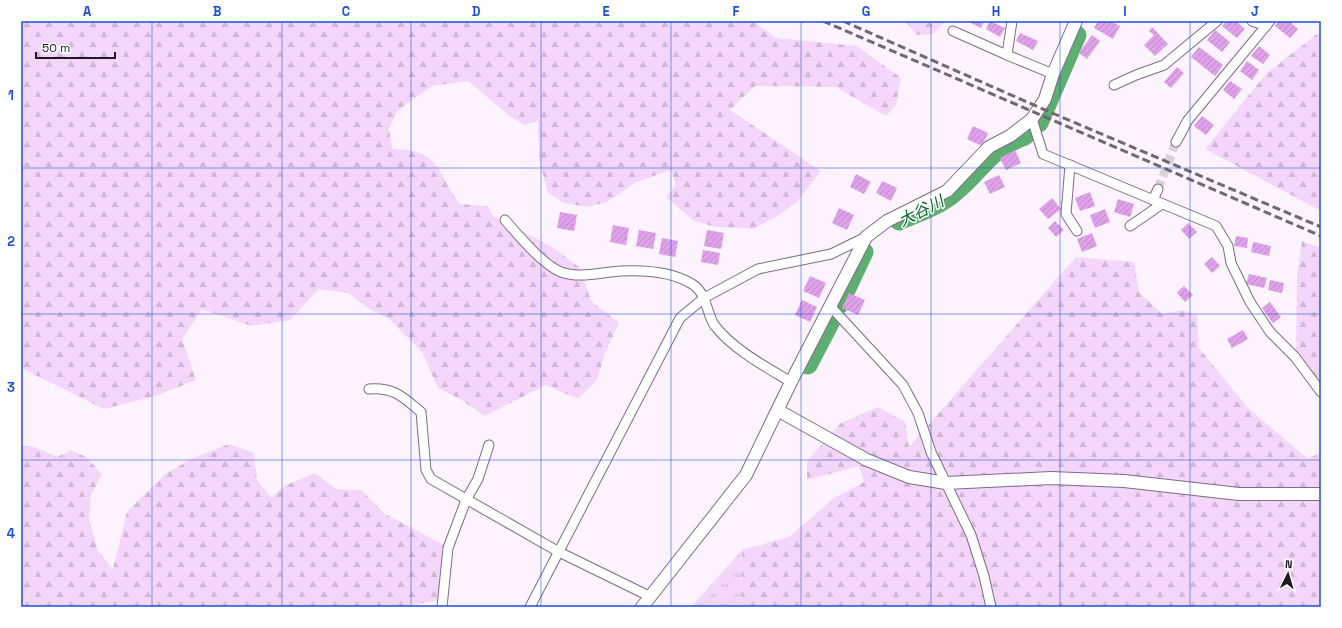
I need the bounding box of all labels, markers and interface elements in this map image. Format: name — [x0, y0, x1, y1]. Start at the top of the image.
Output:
text: A — [83, 3, 92, 20]
text: B — [213, 3, 222, 20]
text: C — [342, 3, 350, 20]
text: D — [472, 3, 481, 20]
text: E — [602, 3, 610, 20]
text: F — [733, 3, 740, 20]
text: G — [862, 3, 870, 20]
text: H — [992, 3, 1000, 20]
text: I — [1123, 3, 1127, 20]
text: J — [1251, 3, 1259, 20]
scale bar — [36, 34, 115, 60]
text: 50 m — [42, 40, 70, 56]
text: 1 — [8, 87, 14, 104]
water label: 大谷川 — [895, 190, 949, 231]
text: 2 — [7, 233, 15, 250]
text: 3 — [7, 379, 15, 396]
text: 4 — [7, 525, 15, 542]
north arrow — [1268, 554, 1308, 594]
text: N — [1285, 557, 1293, 571]

